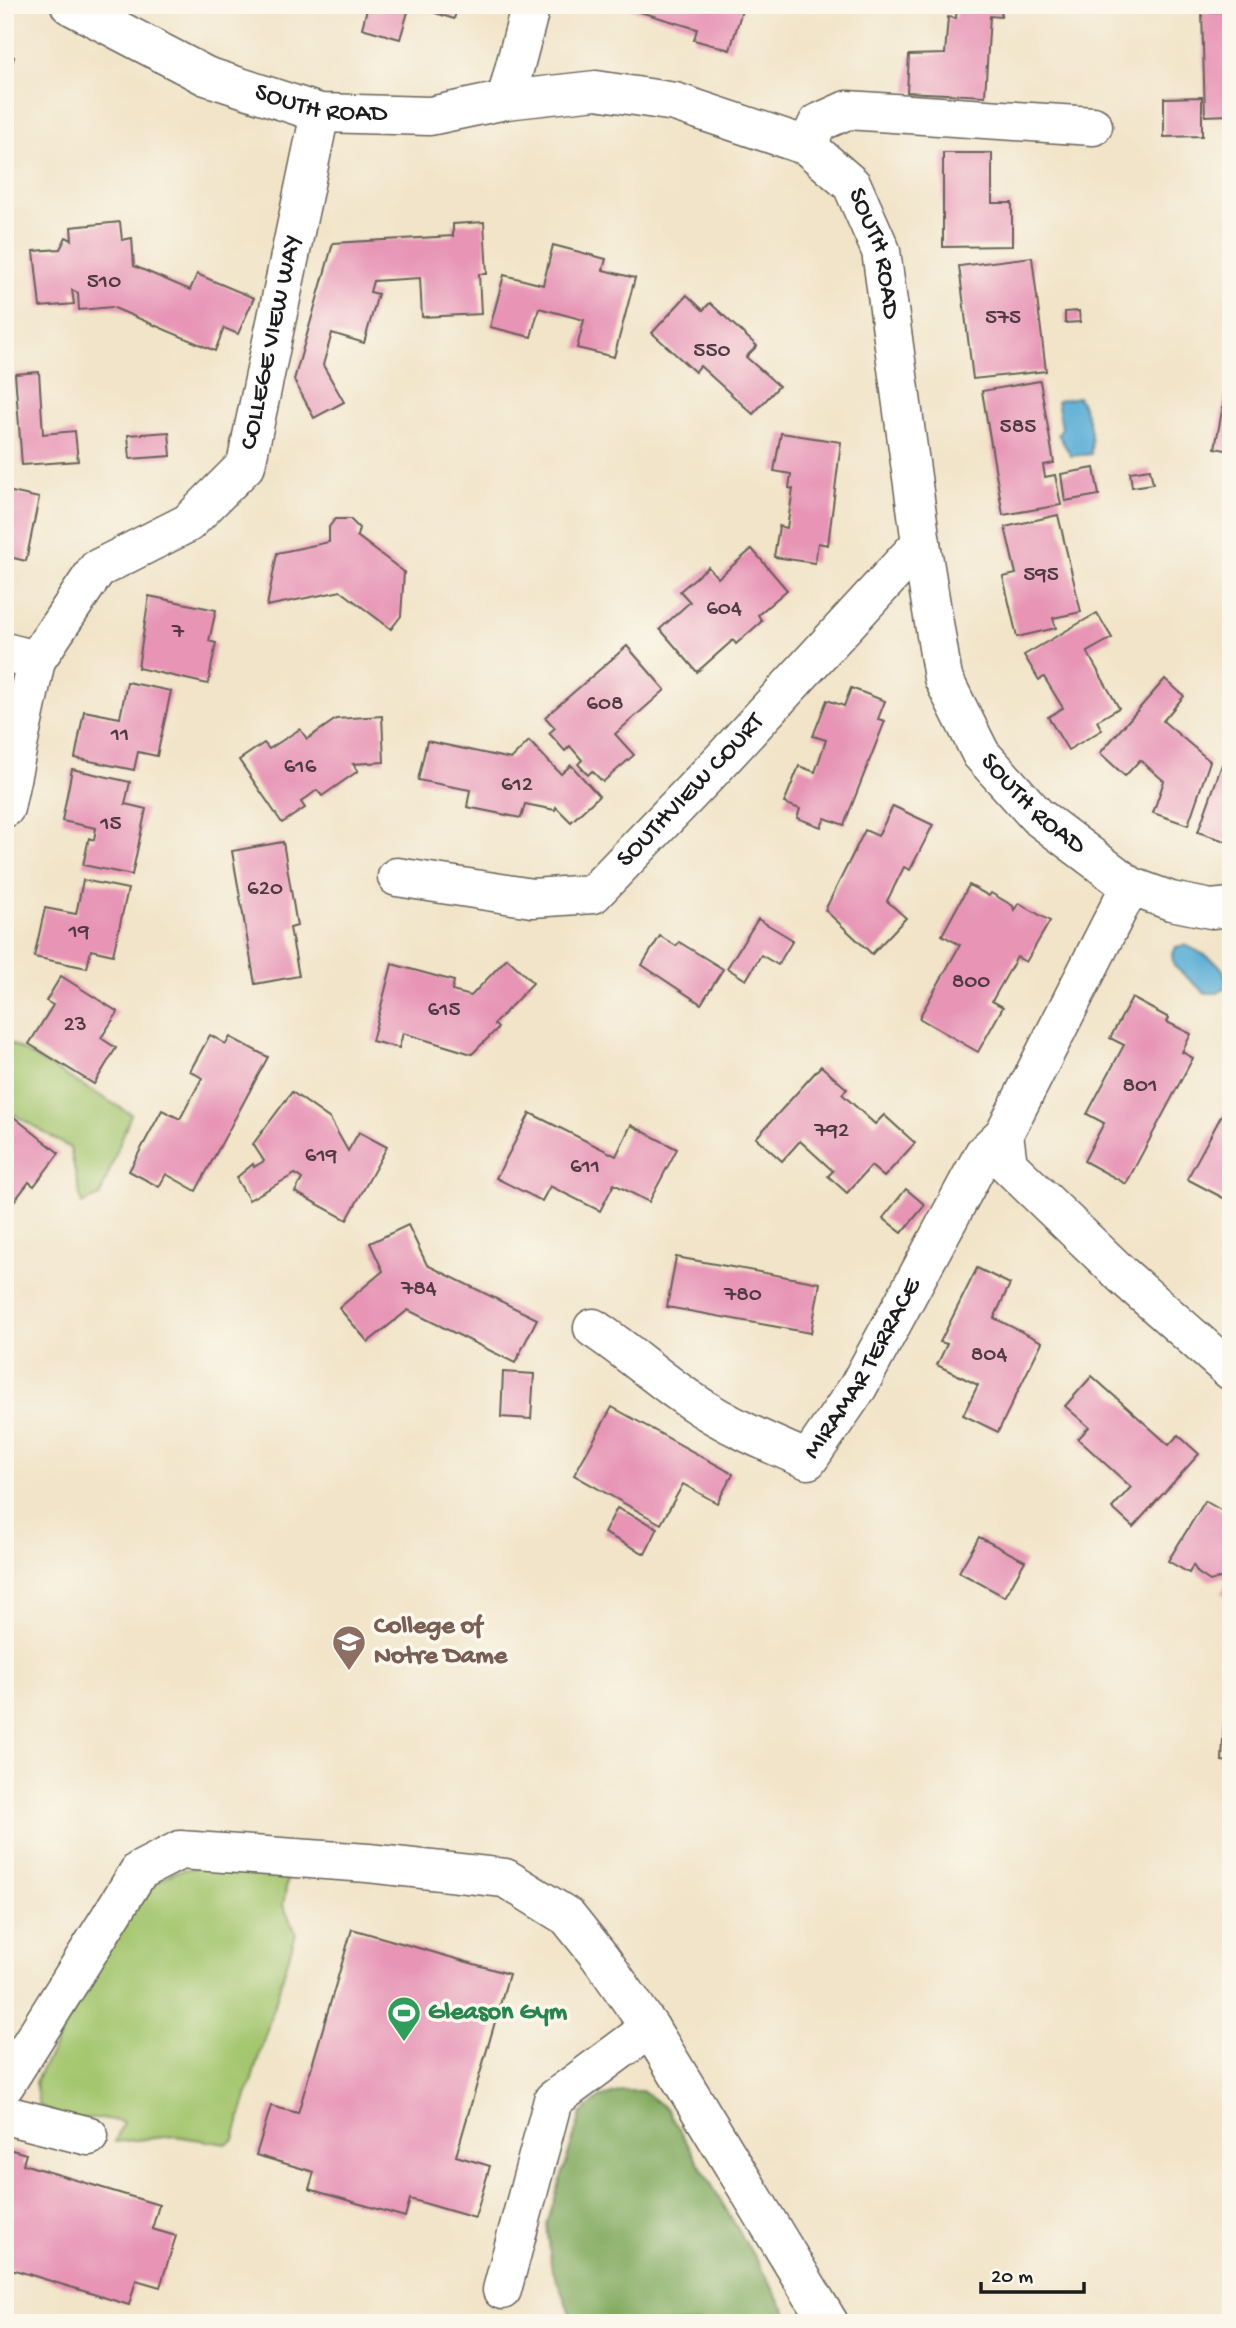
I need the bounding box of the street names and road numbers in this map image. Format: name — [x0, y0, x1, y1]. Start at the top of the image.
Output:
street label: SOUTH ROAD — [251, 77, 388, 130]
street label: SOUTH ROAD — [840, 184, 906, 321]
street label: COLLEGE VIEW WAY — [234, 232, 309, 453]
street label: SOUTHVIEW COURT — [611, 707, 772, 875]
street label: SOUTH ROAD — [973, 747, 1091, 862]
street label: MIRAMAR TERRACE — [797, 1273, 929, 1466]

